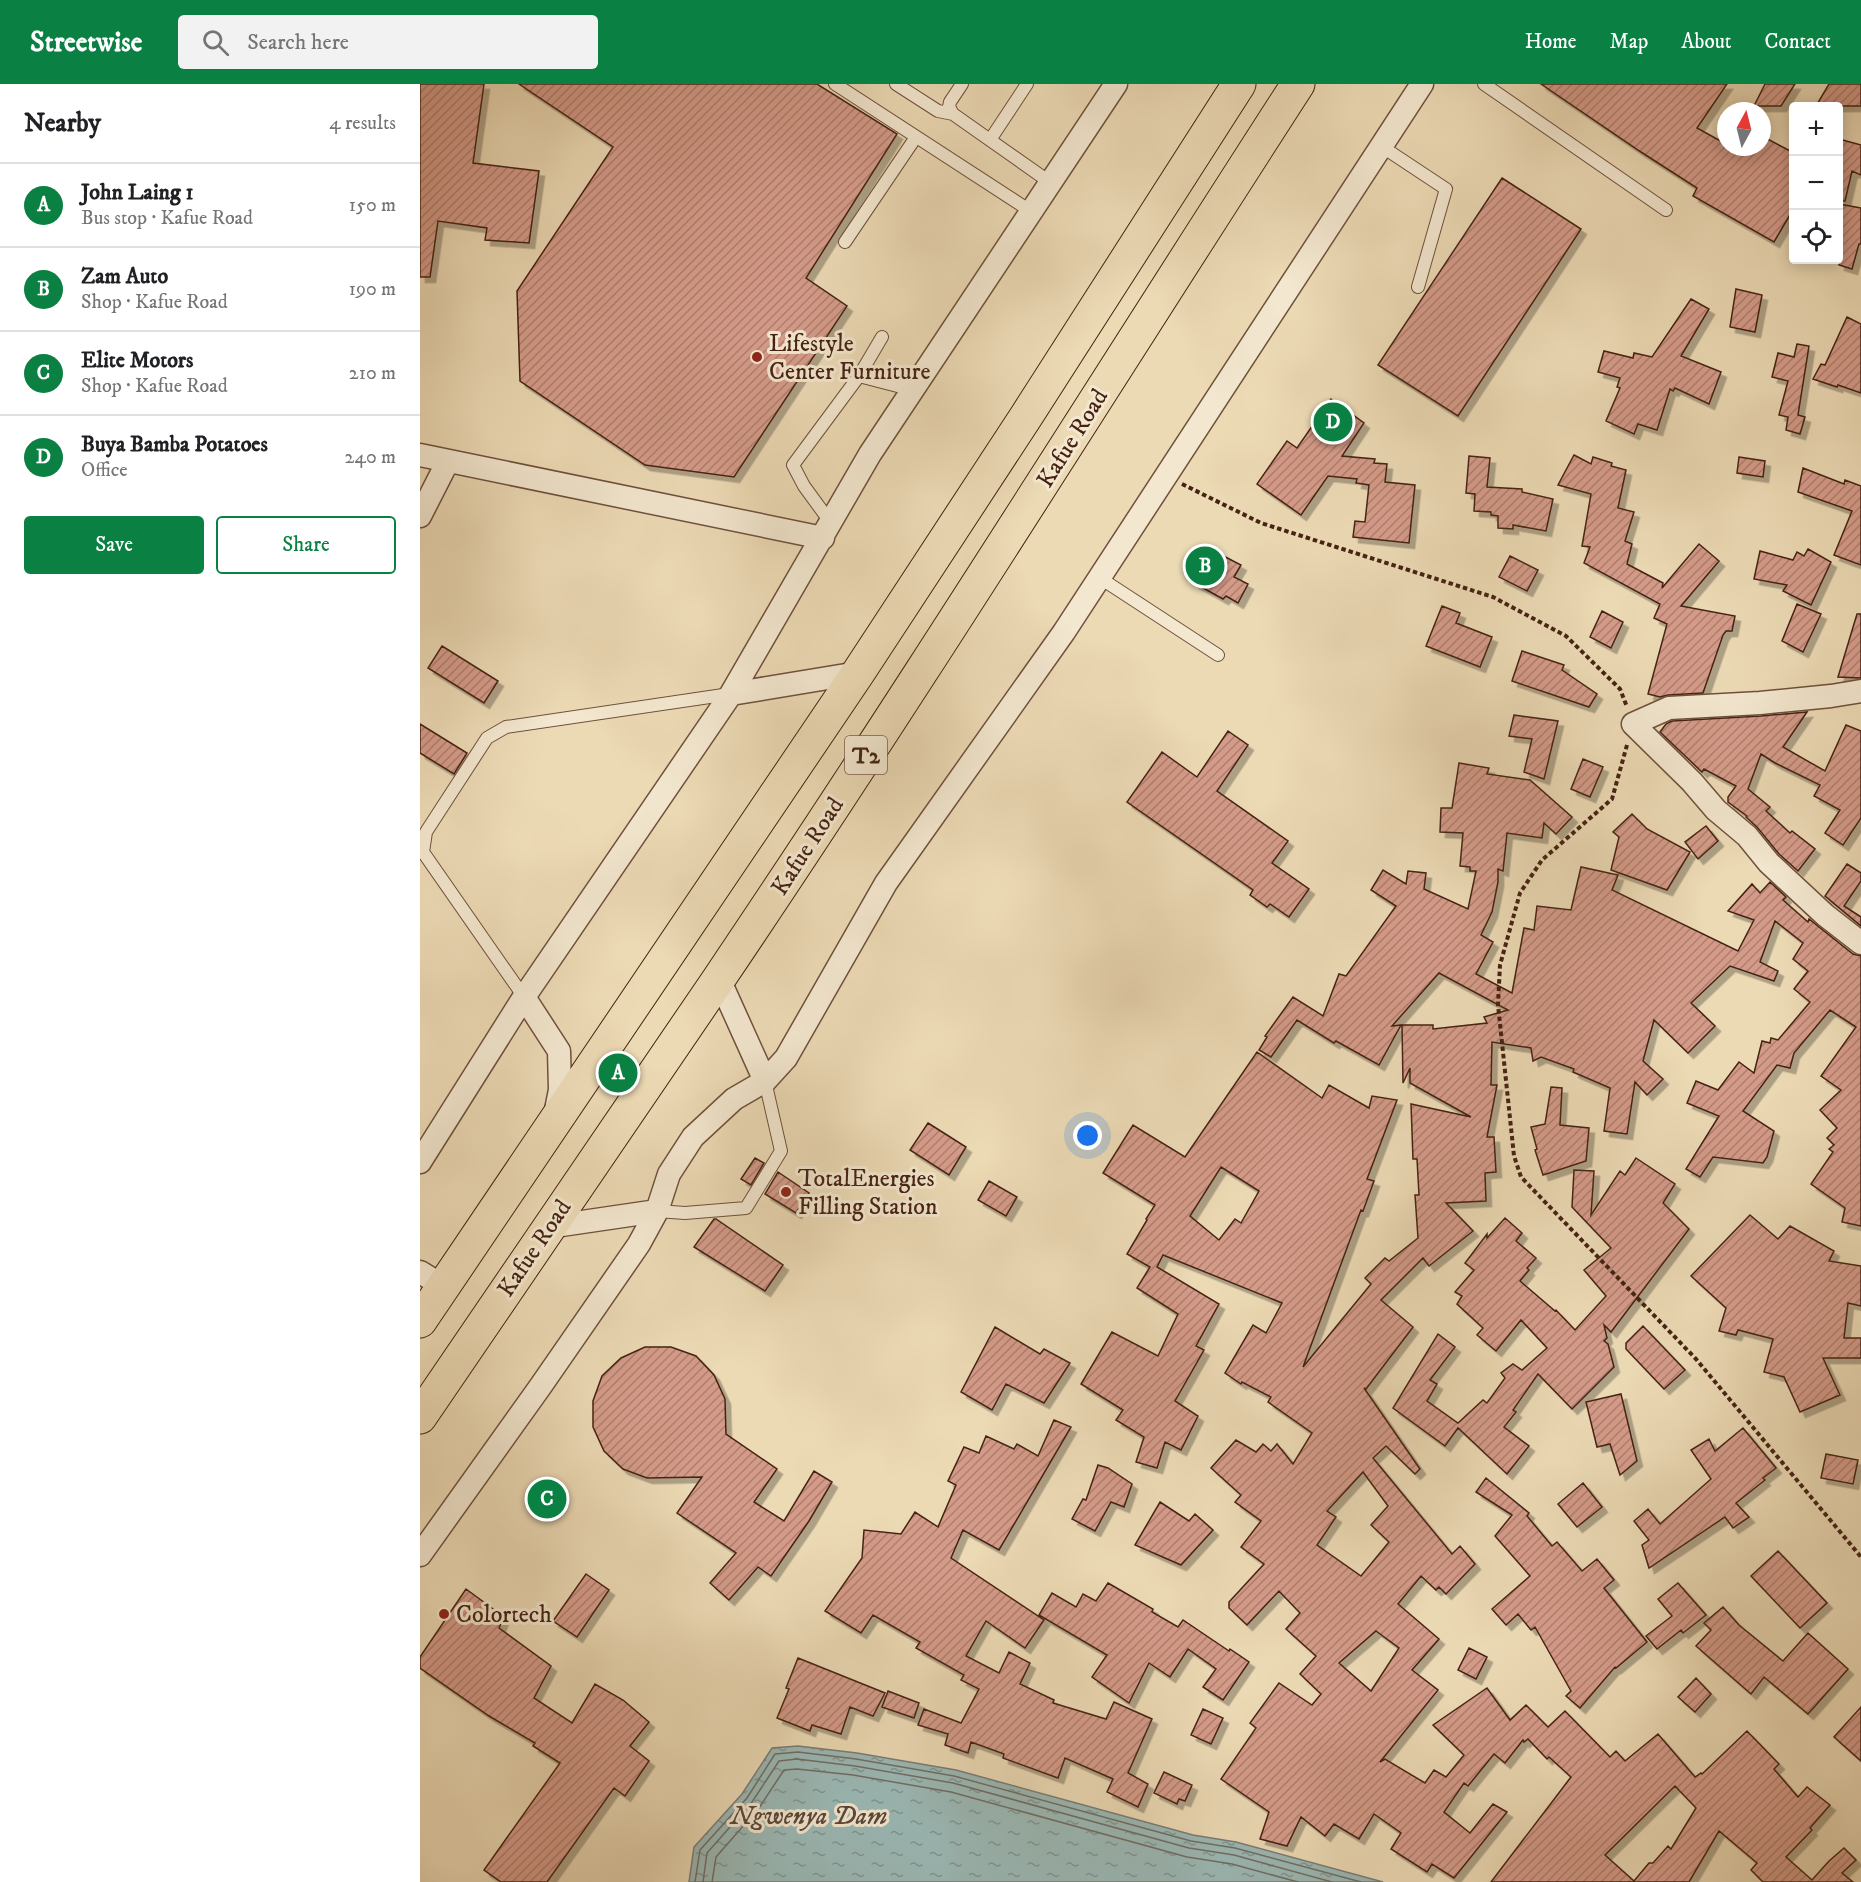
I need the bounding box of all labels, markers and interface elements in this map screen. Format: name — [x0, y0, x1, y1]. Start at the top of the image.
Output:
search box — [178, 15, 598, 69]
text: Streetwise — [30, 25, 142, 60]
icon: search — [199, 26, 232, 59]
text: Search here — [247, 29, 349, 56]
text: Home — [1525, 29, 1577, 55]
text: Map — [1610, 29, 1648, 55]
text: About — [1681, 29, 1732, 55]
text: Contact — [1765, 29, 1831, 55]
north arrow — [1717, 102, 1771, 156]
map controls — [1789, 102, 1843, 264]
button: + — [1789, 102, 1843, 156]
text: Nearby — [24, 107, 101, 140]
text: 4 results — [329, 111, 396, 136]
button: − — [1789, 156, 1843, 210]
text: John Laing 1 — [81, 179, 194, 206]
text: A — [37, 193, 50, 218]
text: 150 m — [349, 193, 396, 218]
text: Bus stop · Kafue Road — [81, 206, 253, 231]
button: locate — [1789, 210, 1843, 264]
text: Zam Auto — [81, 263, 168, 290]
text: B — [37, 277, 50, 302]
text: 190 m — [349, 277, 396, 302]
text: Shop · Kafue Road — [81, 290, 228, 315]
place label: Lifestyle Center Furniture — [769, 329, 930, 387]
text: Elite Motors — [81, 347, 193, 374]
marker: Lifestyle Center Furniture — [750, 350, 764, 364]
text: C — [37, 361, 50, 386]
text: 210 m — [349, 361, 396, 386]
text: Shop · Kafue Road — [81, 374, 228, 399]
street label: Kafue Road — [1031, 383, 1115, 494]
pin: D — [1314, 400, 1352, 444]
text: Buya Bamba Potatoes — [81, 431, 268, 458]
text: D — [36, 445, 51, 470]
text: 240 m — [345, 445, 396, 470]
text: Office — [81, 458, 128, 483]
button: Save — [24, 516, 204, 574]
button: Share — [216, 516, 396, 574]
pin: B — [1186, 544, 1224, 588]
road number: T2 — [845, 736, 887, 774]
street label: Kafue Road — [765, 792, 851, 901]
pin: A — [598, 1050, 638, 1096]
your location — [1073, 1121, 1102, 1150]
place label: TotalEnergies Filling Station — [798, 1164, 938, 1222]
marker: TotalEnergies Filling Station — [779, 1185, 793, 1199]
street label: Kafue Road — [491, 1194, 578, 1303]
pin: C — [528, 1476, 566, 1522]
place label: Colortech — [456, 1600, 552, 1630]
marker: Colortech — [437, 1607, 451, 1621]
water label: Ngwenya Dam — [729, 1800, 887, 1833]

